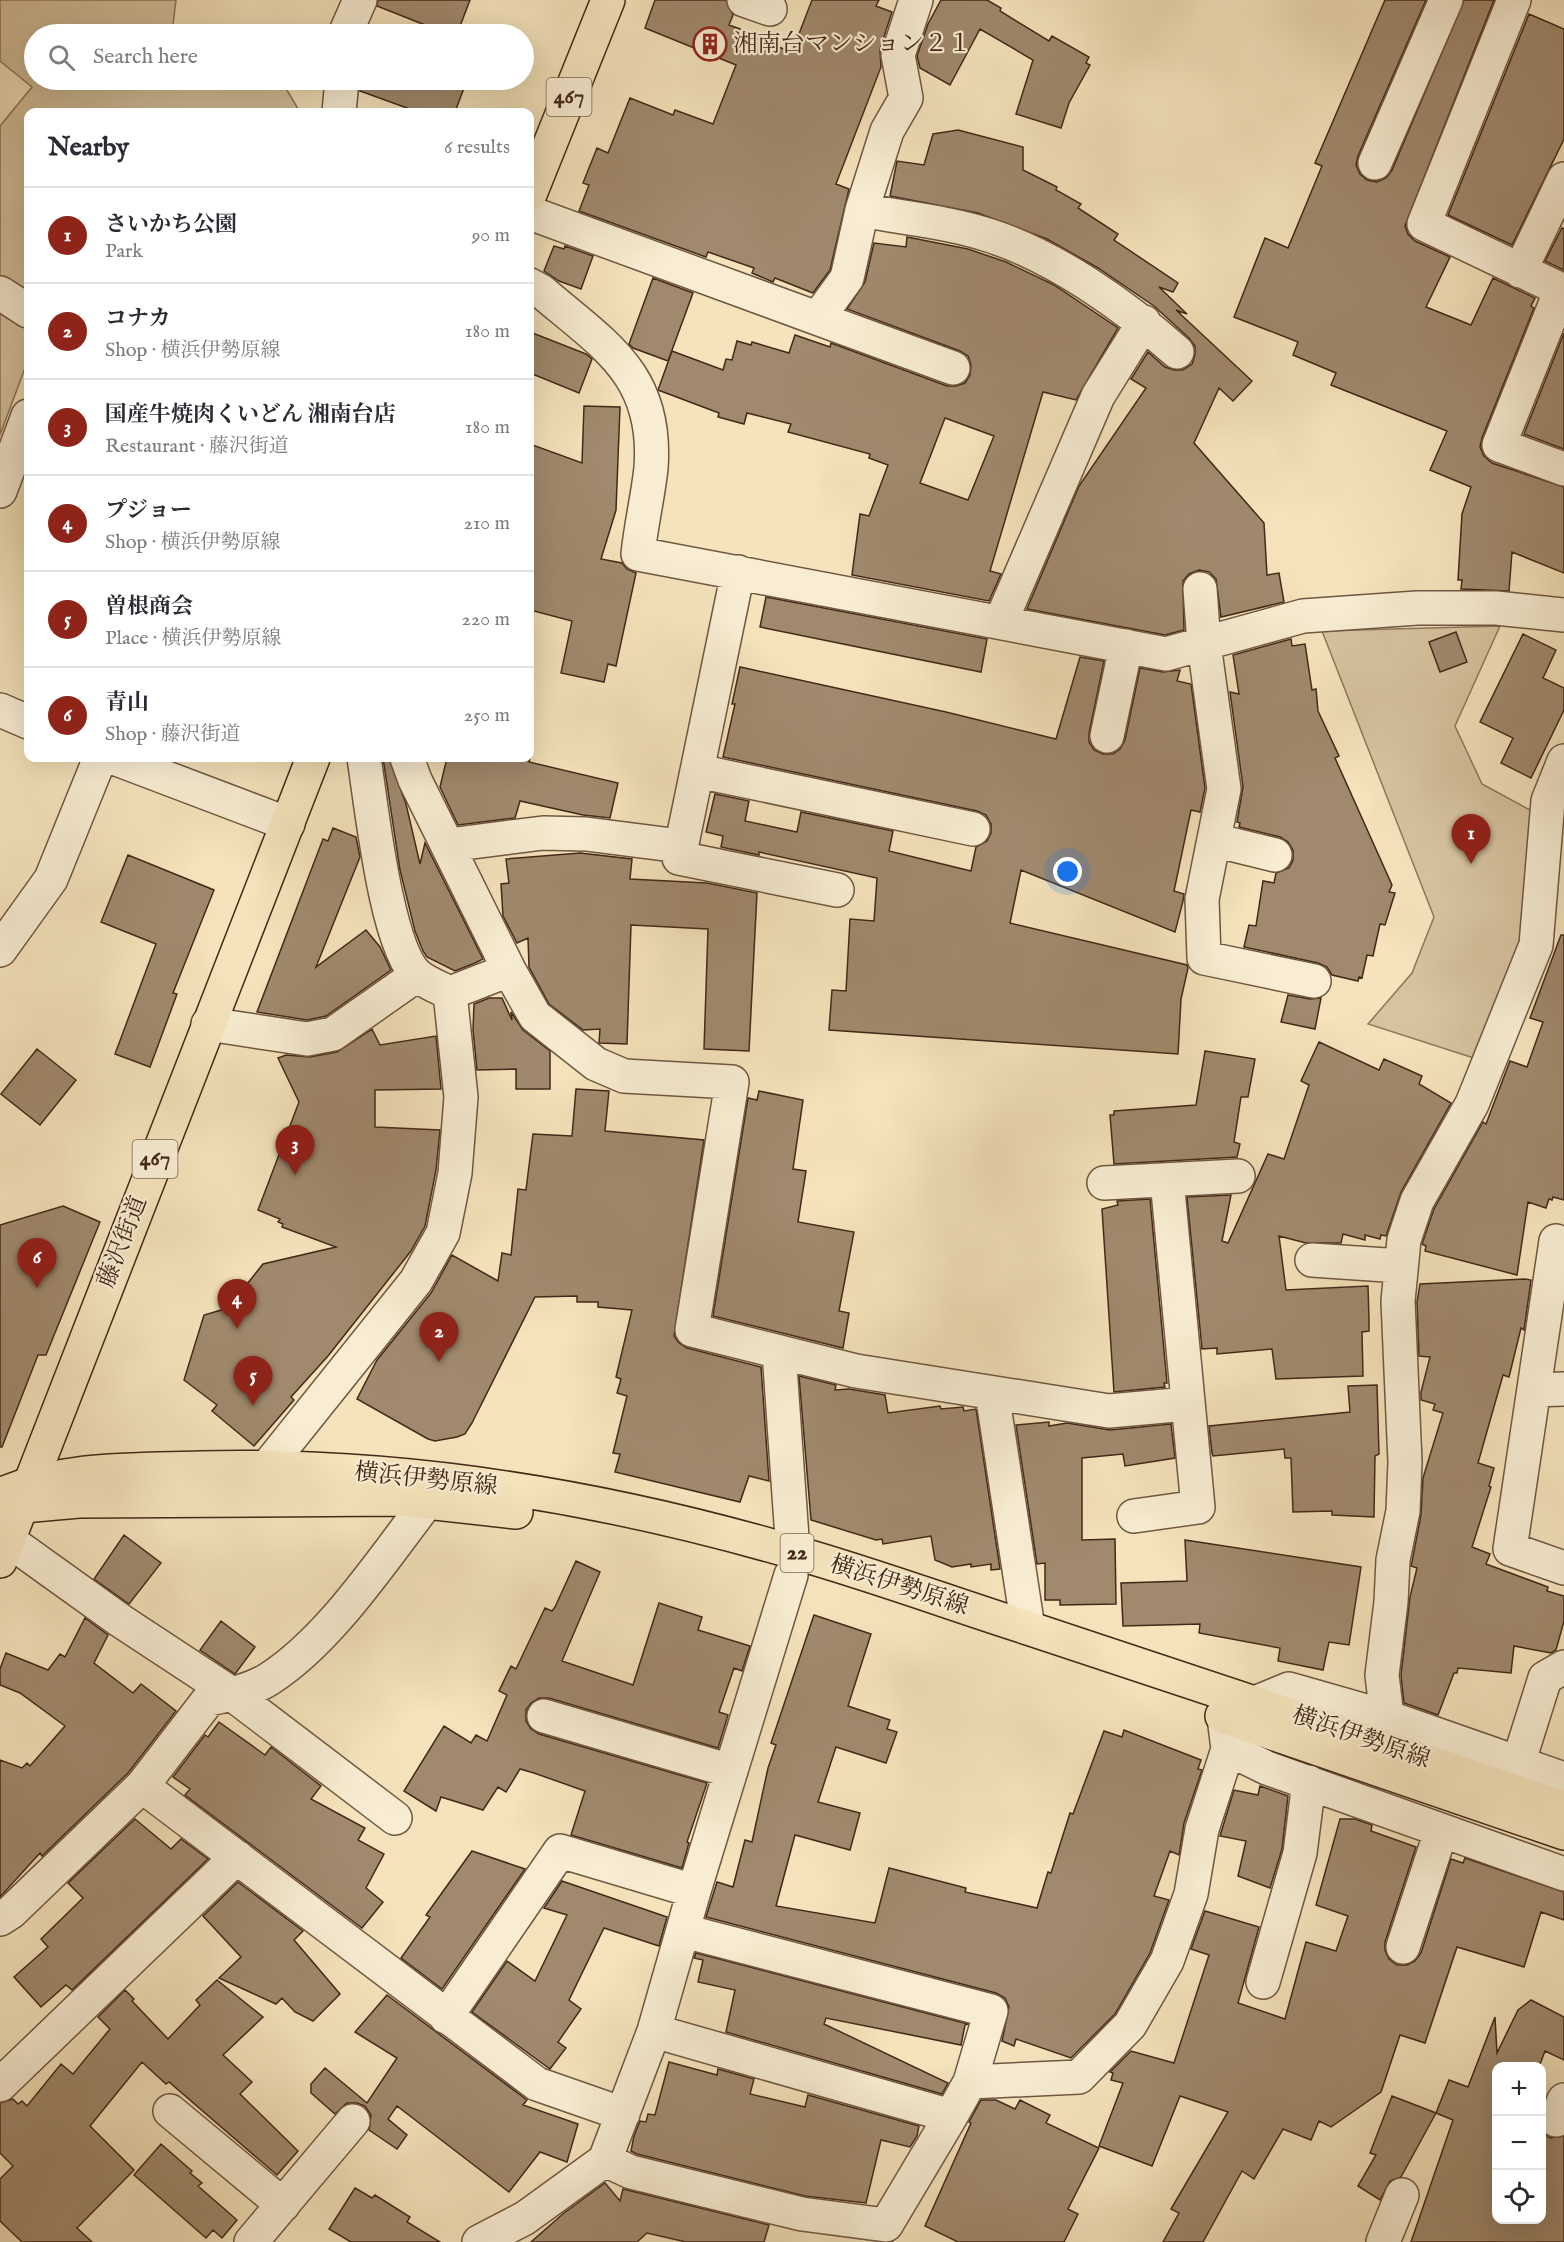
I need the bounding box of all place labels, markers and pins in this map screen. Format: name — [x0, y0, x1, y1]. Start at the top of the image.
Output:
building icon: 湘南台マンション２１ — [692, 26, 728, 62]
place label: 湘南台マンション２１ — [733, 29, 972, 60]
pin: 1 — [1452, 814, 1490, 864]
pin: 3 — [276, 1126, 314, 1175]
pin: 6 — [18, 1238, 57, 1288]
pin: 4 — [218, 1280, 256, 1329]
pin: 2 — [420, 1312, 458, 1362]
pin: 5 — [234, 1356, 272, 1406]

